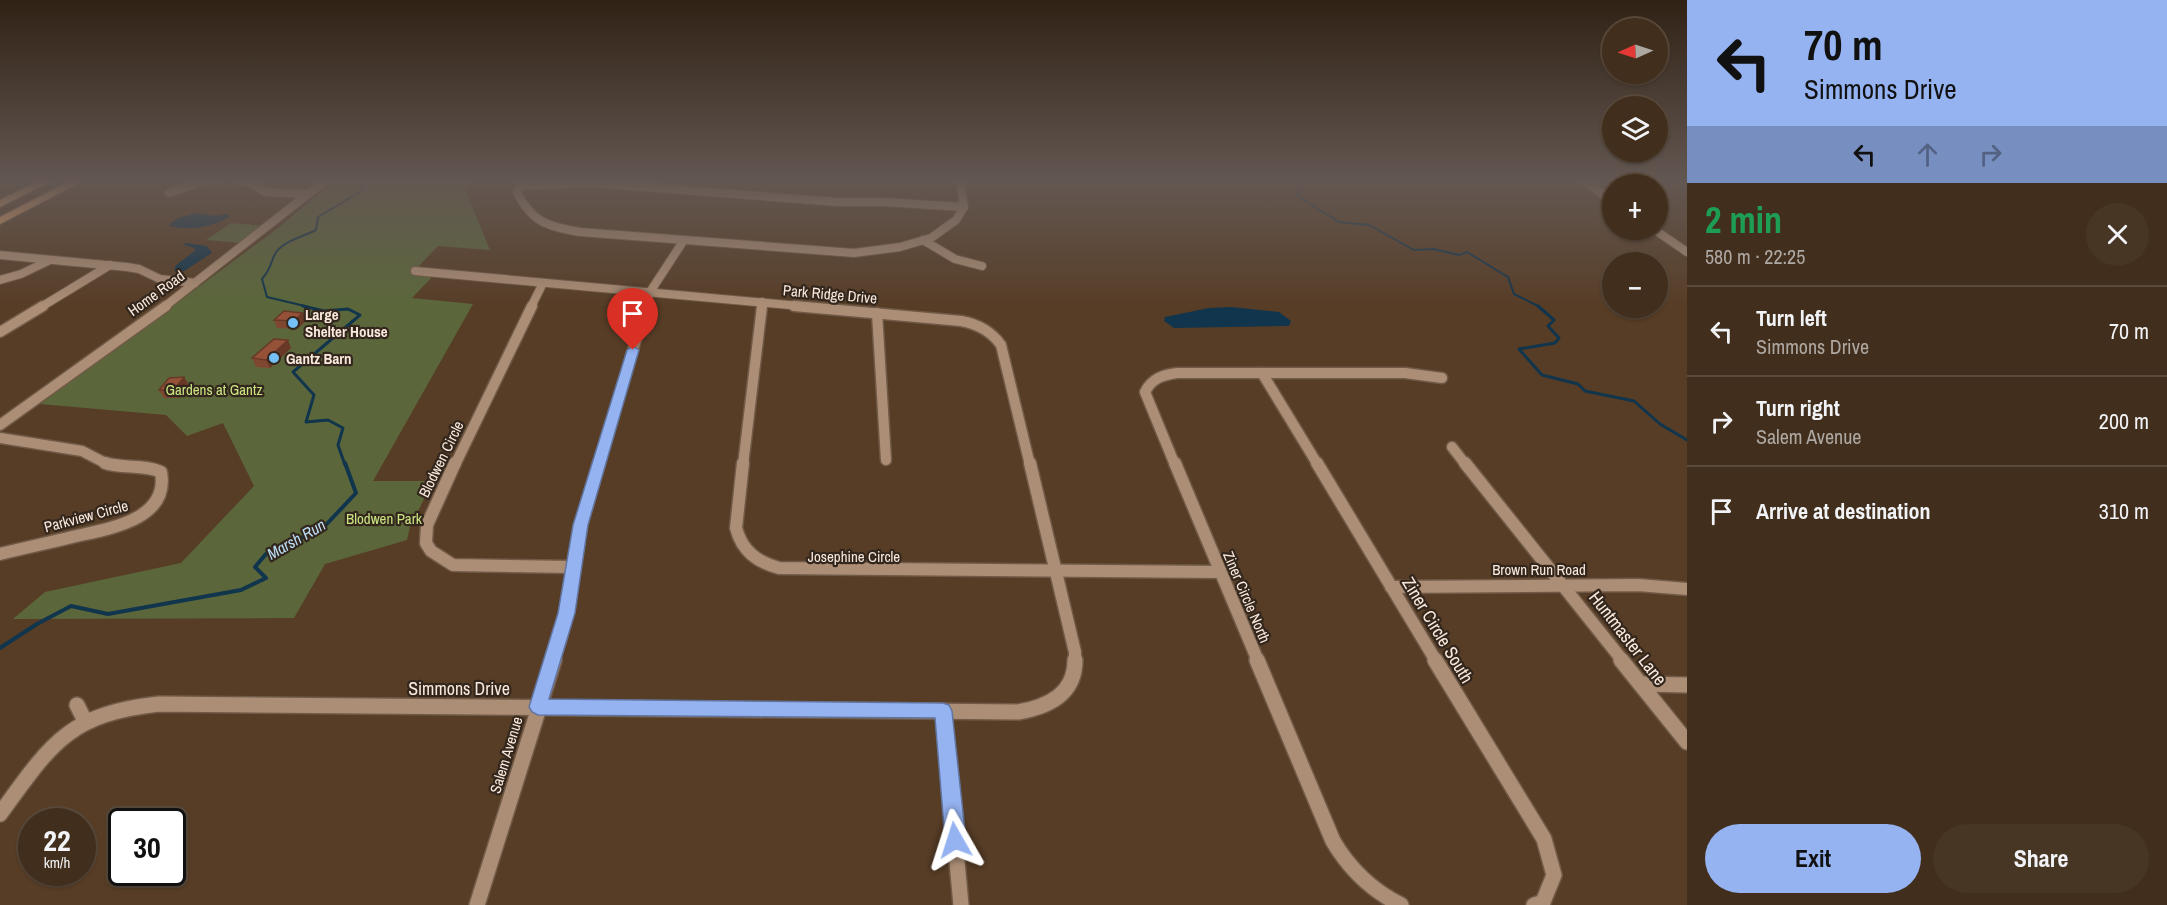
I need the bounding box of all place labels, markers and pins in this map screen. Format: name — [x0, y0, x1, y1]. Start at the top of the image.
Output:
pin — [607, 288, 658, 350]
place label: Large Shelter House — [305, 304, 388, 342]
marker: Large Shelter House — [286, 316, 300, 330]
place label: Gantz Barn — [286, 348, 352, 369]
marker: Gantz Barn — [267, 351, 281, 365]

